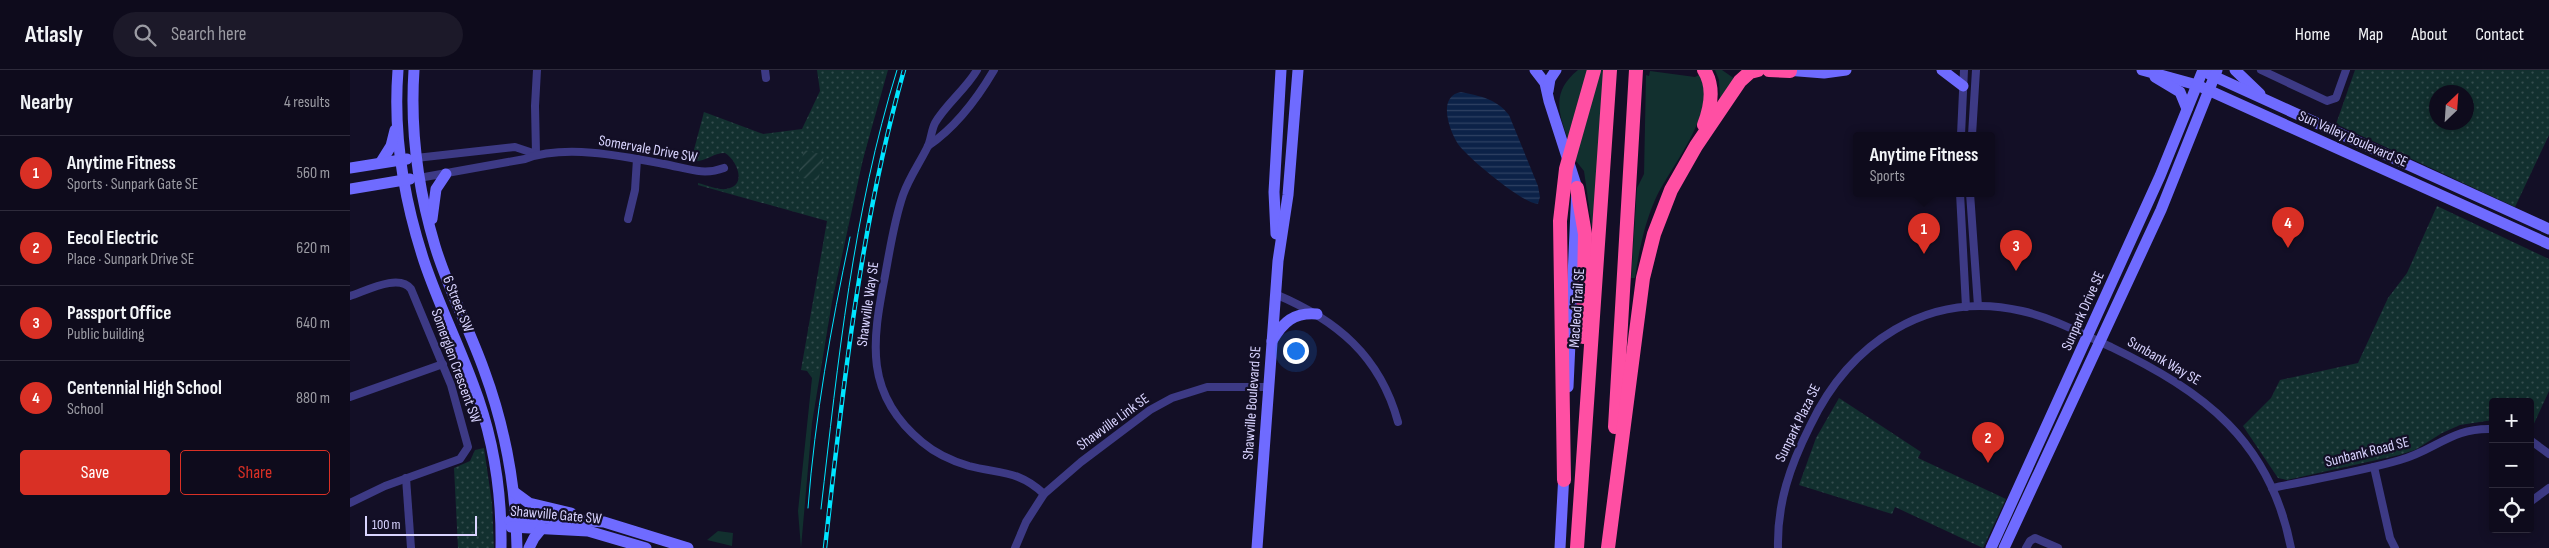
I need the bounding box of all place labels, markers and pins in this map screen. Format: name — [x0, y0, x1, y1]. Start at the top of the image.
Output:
pin: 4 — [2272, 207, 2304, 248]
pin: 1 — [1908, 213, 1940, 254]
pin: 3 — [2000, 230, 2032, 271]
pin: 2 — [1972, 422, 2004, 463]

